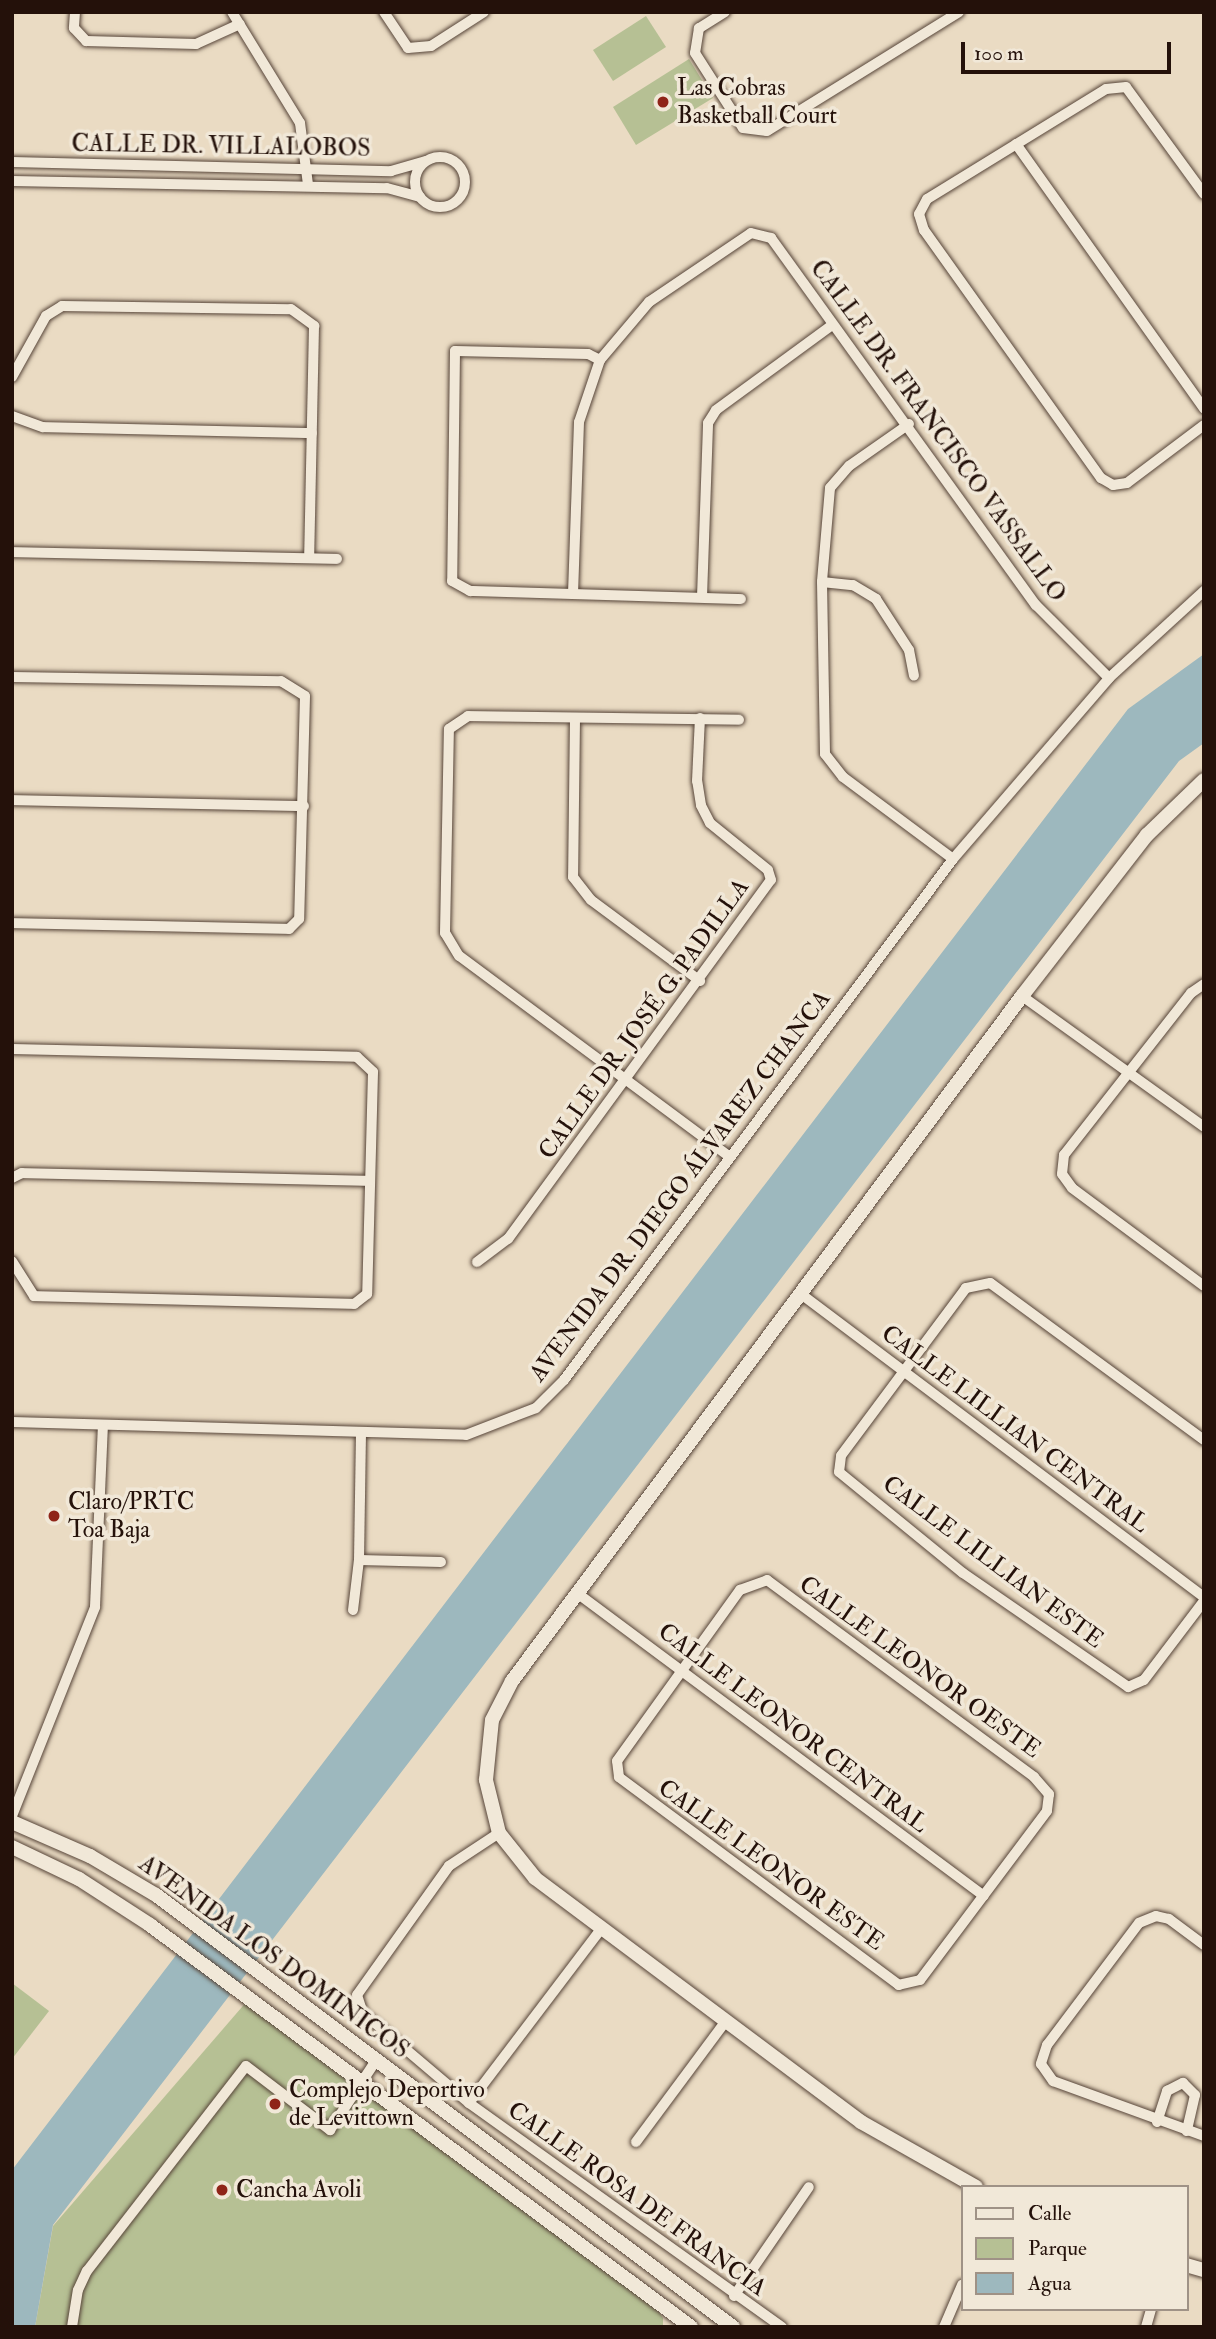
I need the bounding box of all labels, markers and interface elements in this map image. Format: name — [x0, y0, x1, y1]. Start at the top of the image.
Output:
scale bar — [964, 28, 1174, 72]
text: 100 m — [974, 40, 1024, 67]
place label: Las Cobras Basketball Court — [677, 74, 837, 130]
marker: Las Cobras Basketball Court — [655, 94, 671, 110]
street label: CALLE DR. VILLALOBOS — [71, 129, 371, 163]
street label: CALLE DR. FRANCISCO VASSALLO — [804, 254, 1072, 608]
street label: CALLE DR. JOSÉ G. PADILLA — [533, 873, 755, 1165]
street label: AVENIDA DR. DIEGO ÁLVAREZ CHANCA — [523, 985, 837, 1387]
street label: CALLE LILLIAN CENTRAL — [876, 1319, 1154, 1539]
street label: CALLE LILLIAN ESTE — [877, 1470, 1109, 1654]
place label: Claro/PRTC Toa Baja — [68, 1488, 194, 1544]
marker: Claro/PRTC Toa Baja — [46, 1508, 62, 1524]
street label: CALLE LEONOR OESTE — [794, 1570, 1046, 1764]
street label: CALLE LEONOR CENTRAL — [652, 1617, 934, 1839]
street label: CALLE LEONOR ESTE — [652, 1773, 890, 1957]
street label: AVENIDA LOS DOMINICOS — [133, 1849, 415, 2065]
place label: Complejo Deportivo de Levittown — [289, 2076, 485, 2132]
street label: CALLE ROSA DE FRANCIA — [502, 2095, 772, 2303]
marker: Complejo Deportivo de Levittown — [267, 2096, 283, 2112]
place label: Cancha Avoli — [236, 2176, 362, 2204]
marker: Cancha Avoli — [214, 2182, 230, 2198]
legend — [960, 2185, 1188, 2311]
text: Calle — [1028, 2200, 1071, 2227]
text: Parque — [1028, 2235, 1087, 2262]
text: Agua — [1028, 2270, 1071, 2297]

